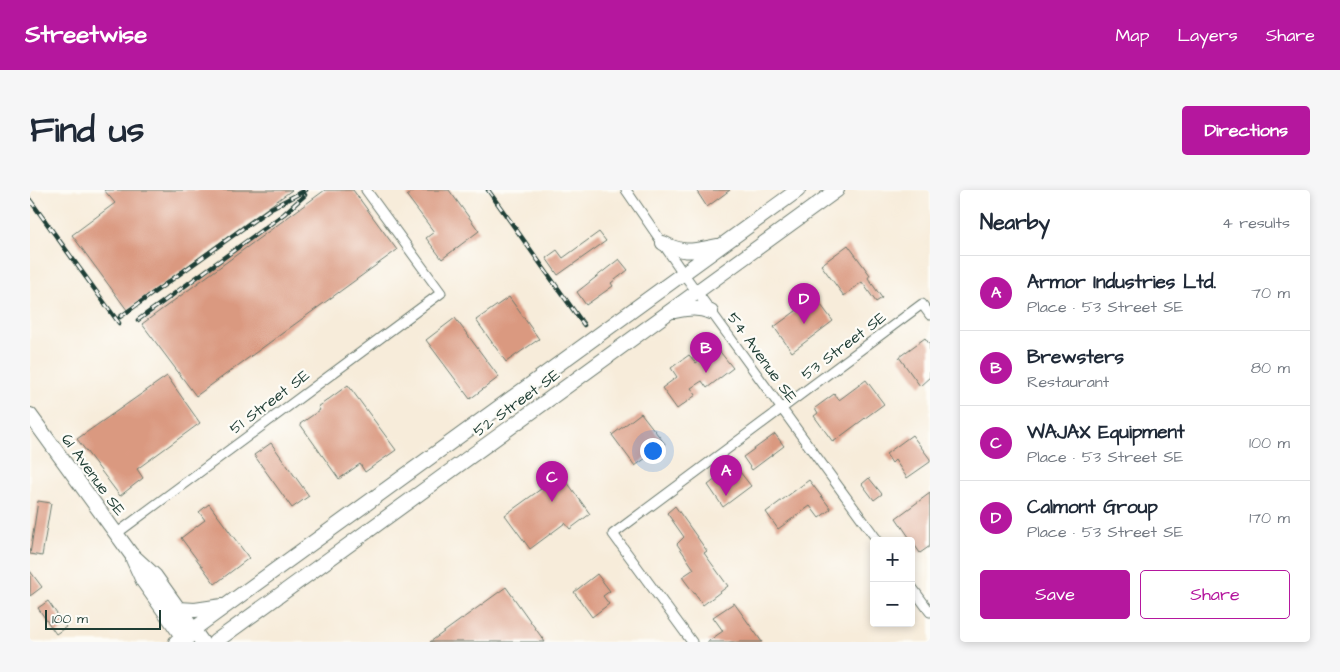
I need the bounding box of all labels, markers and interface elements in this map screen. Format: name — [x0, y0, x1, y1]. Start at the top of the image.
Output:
text: Streetwise — [25, 18, 147, 52]
text: Map — [1115, 23, 1149, 48]
text: Layers — [1177, 23, 1238, 48]
text: Share — [1266, 23, 1315, 48]
text: Find us — [30, 106, 144, 155]
button: Directions — [1182, 106, 1310, 155]
text: Nearby — [980, 208, 1050, 237]
text: 4 results — [1222, 212, 1290, 234]
text: Armor Industries Ltd. — [1027, 269, 1216, 296]
text: A — [991, 282, 1001, 304]
text: 70 m — [1251, 282, 1290, 304]
pin: D — [788, 283, 820, 324]
text: Place · 53 Street SE — [1027, 296, 1183, 318]
street label: 53 Street SE — [796, 306, 891, 385]
street label: 54 Avenue SE — [722, 308, 803, 408]
pin: B — [690, 332, 722, 373]
text: Brewsters — [1027, 344, 1124, 371]
text: B — [990, 357, 1002, 379]
text: 80 m — [1251, 357, 1290, 379]
street label: 51 Street SE — [225, 364, 315, 439]
street label: 52 Street SE — [469, 364, 565, 442]
text: Restaurant — [1027, 371, 1109, 393]
text: WAJAX Equipment — [1027, 419, 1185, 446]
street label: 61 Avenue SE — [56, 429, 131, 521]
text: C — [990, 432, 1002, 454]
text: 100 m — [1249, 432, 1290, 454]
your location — [640, 438, 666, 464]
text: Place · 53 Street SE — [1027, 446, 1183, 468]
pin: A — [710, 455, 742, 496]
pin: C — [536, 461, 568, 502]
text: Calmont Group — [1027, 494, 1158, 521]
text: D — [991, 507, 1001, 529]
text: 170 m — [1249, 507, 1290, 529]
text: Place · 53 Street SE — [1027, 521, 1183, 543]
map controls — [870, 537, 915, 627]
button: + — [870, 537, 915, 582]
button: Save — [980, 570, 1130, 619]
button: Share — [1140, 570, 1290, 619]
button: − — [870, 582, 915, 627]
scale bar — [45, 607, 161, 630]
text: 100 m — [52, 609, 88, 629]

